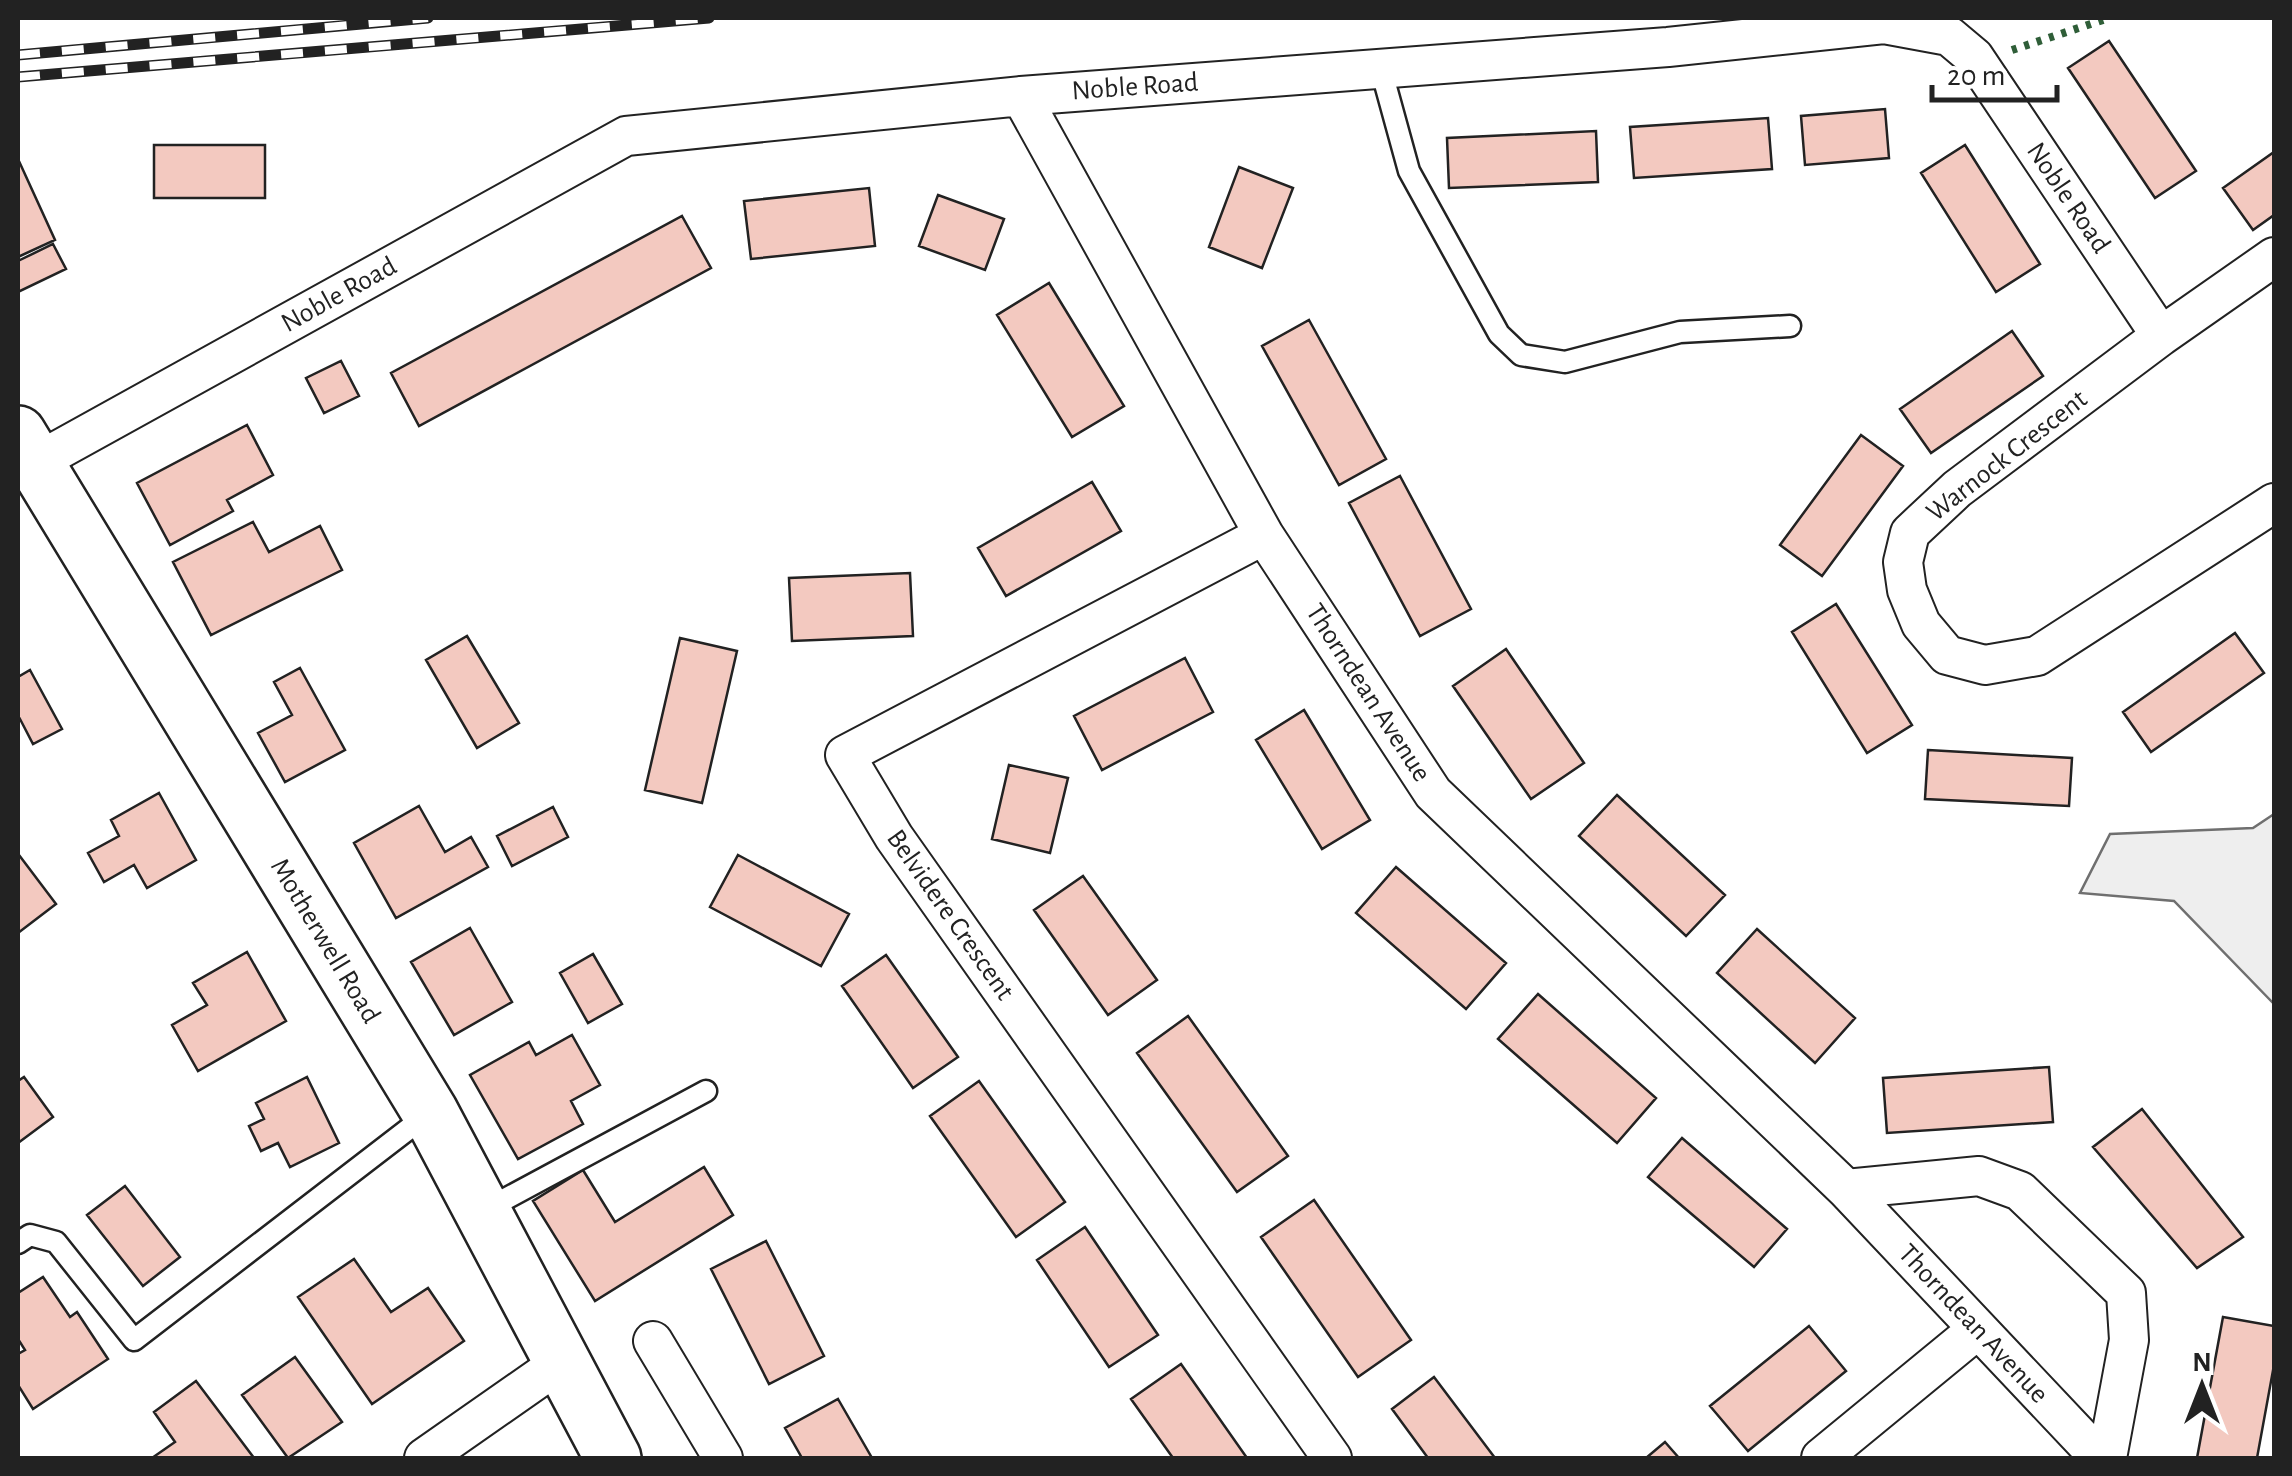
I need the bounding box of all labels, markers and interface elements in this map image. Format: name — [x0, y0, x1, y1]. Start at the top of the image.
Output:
scale bar — [1932, 40, 2057, 102]
text: 20 m — [1947, 61, 2005, 91]
street label: Noble Road — [1071, 69, 1199, 105]
street label: Noble Road — [2021, 138, 2115, 258]
street label: Noble Road — [277, 252, 401, 338]
street label: Warnock Crescent — [1922, 385, 2092, 527]
street label: Thorndean Avenue — [1300, 599, 1436, 787]
street label: Belvidere Crescent — [881, 825, 1019, 1005]
street label: Motherwell Road — [265, 854, 385, 1028]
street label: Thorndean Avenue — [1893, 1239, 2053, 1409]
north arrow — [2152, 1336, 2252, 1436]
text: N — [2192, 1349, 2212, 1377]

